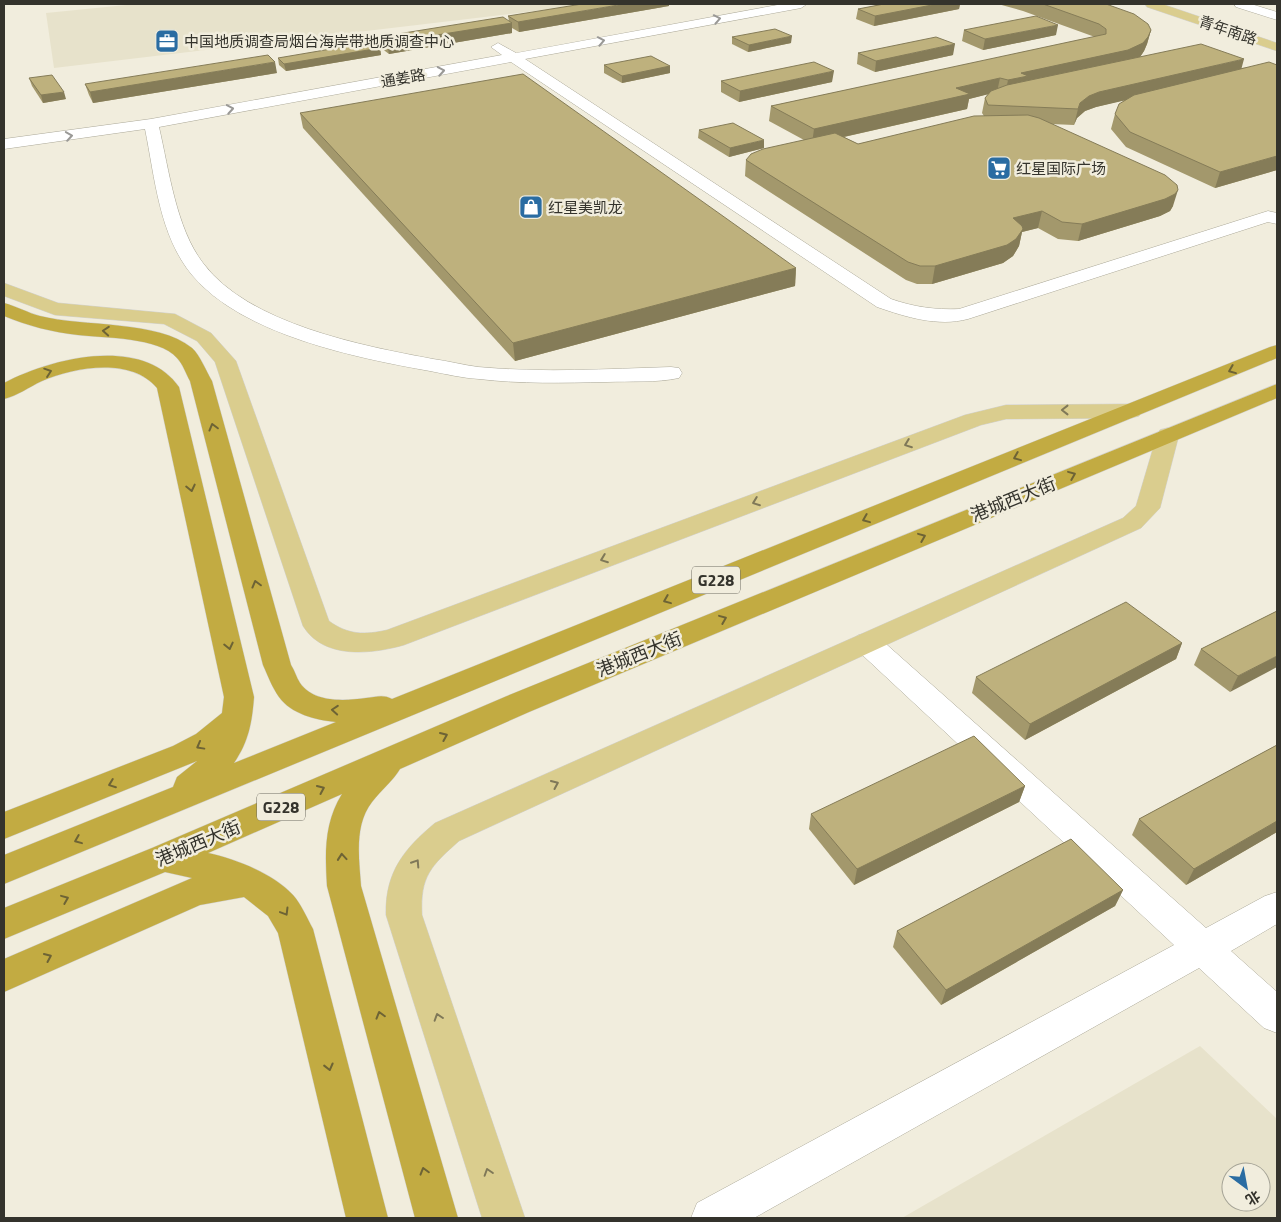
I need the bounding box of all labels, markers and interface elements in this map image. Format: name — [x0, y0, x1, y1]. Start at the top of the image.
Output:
street label: 青年南路 — [1196, 9, 1260, 51]
one-way arrow — [713, 15, 721, 25]
office icon: 中国地质调查局烟台海岸带地质调查中心 — [154, 28, 180, 54]
place label: 中国地质调查局烟台海岸带地质调查中心 — [184, 30, 454, 53]
one-way arrow — [597, 37, 605, 47]
street label: 通姜路 — [379, 63, 427, 93]
one-way arrow — [437, 66, 446, 76]
one-way arrow — [225, 105, 234, 115]
one-way arrow — [65, 132, 74, 142]
supermarket icon: 红星国际广场 — [986, 155, 1012, 181]
place label: 红星国际广场 — [1016, 157, 1106, 180]
shop icon: 红星美凯龙 — [518, 194, 544, 220]
place label: 红星美凯龙 — [548, 196, 623, 219]
one-way arrow — [102, 326, 110, 337]
one-way arrow — [1228, 363, 1237, 374]
one-way arrow — [44, 368, 52, 378]
one-way arrow — [1060, 405, 1068, 415]
one-way arrow — [209, 423, 219, 432]
one-way arrow — [904, 438, 912, 448]
one-way arrow — [1013, 451, 1022, 461]
street label: 港城西大街 — [966, 470, 1060, 528]
one-way arrow — [1067, 471, 1076, 481]
one-way arrow — [185, 484, 196, 493]
one-way arrow — [752, 496, 760, 506]
one-way arrow — [862, 512, 871, 523]
one-way arrow — [917, 533, 926, 544]
one-way arrow — [600, 553, 608, 563]
road number: G228 — [692, 566, 740, 594]
one-way arrow — [251, 580, 261, 588]
one-way arrow — [663, 594, 672, 604]
one-way arrow — [718, 615, 727, 626]
street label: 港城西大街 — [592, 625, 686, 683]
one-way arrow — [223, 642, 234, 651]
one-way arrow — [330, 705, 338, 716]
one-way arrow — [439, 731, 448, 742]
one-way arrow — [196, 739, 205, 749]
one-way arrow — [108, 777, 117, 788]
one-way arrow — [550, 779, 559, 790]
one-way arrow — [316, 785, 325, 796]
road number: G228 — [257, 794, 305, 820]
street label: 港城西大街 — [151, 813, 245, 873]
one-way arrow — [74, 834, 83, 844]
one-way arrow — [337, 853, 348, 861]
one-way arrow — [409, 859, 419, 868]
one-way arrow — [60, 894, 69, 905]
one-way arrow — [278, 907, 288, 916]
one-way arrow — [43, 952, 52, 963]
one-way arrow — [376, 1011, 386, 1019]
one-way arrow — [434, 1013, 444, 1022]
one-way arrow — [324, 1063, 334, 1071]
north arrow — [1221, 1162, 1271, 1212]
one-way arrow — [419, 1168, 429, 1176]
one-way arrow — [483, 1168, 493, 1176]
text: 北 — [1242, 1186, 1265, 1211]

